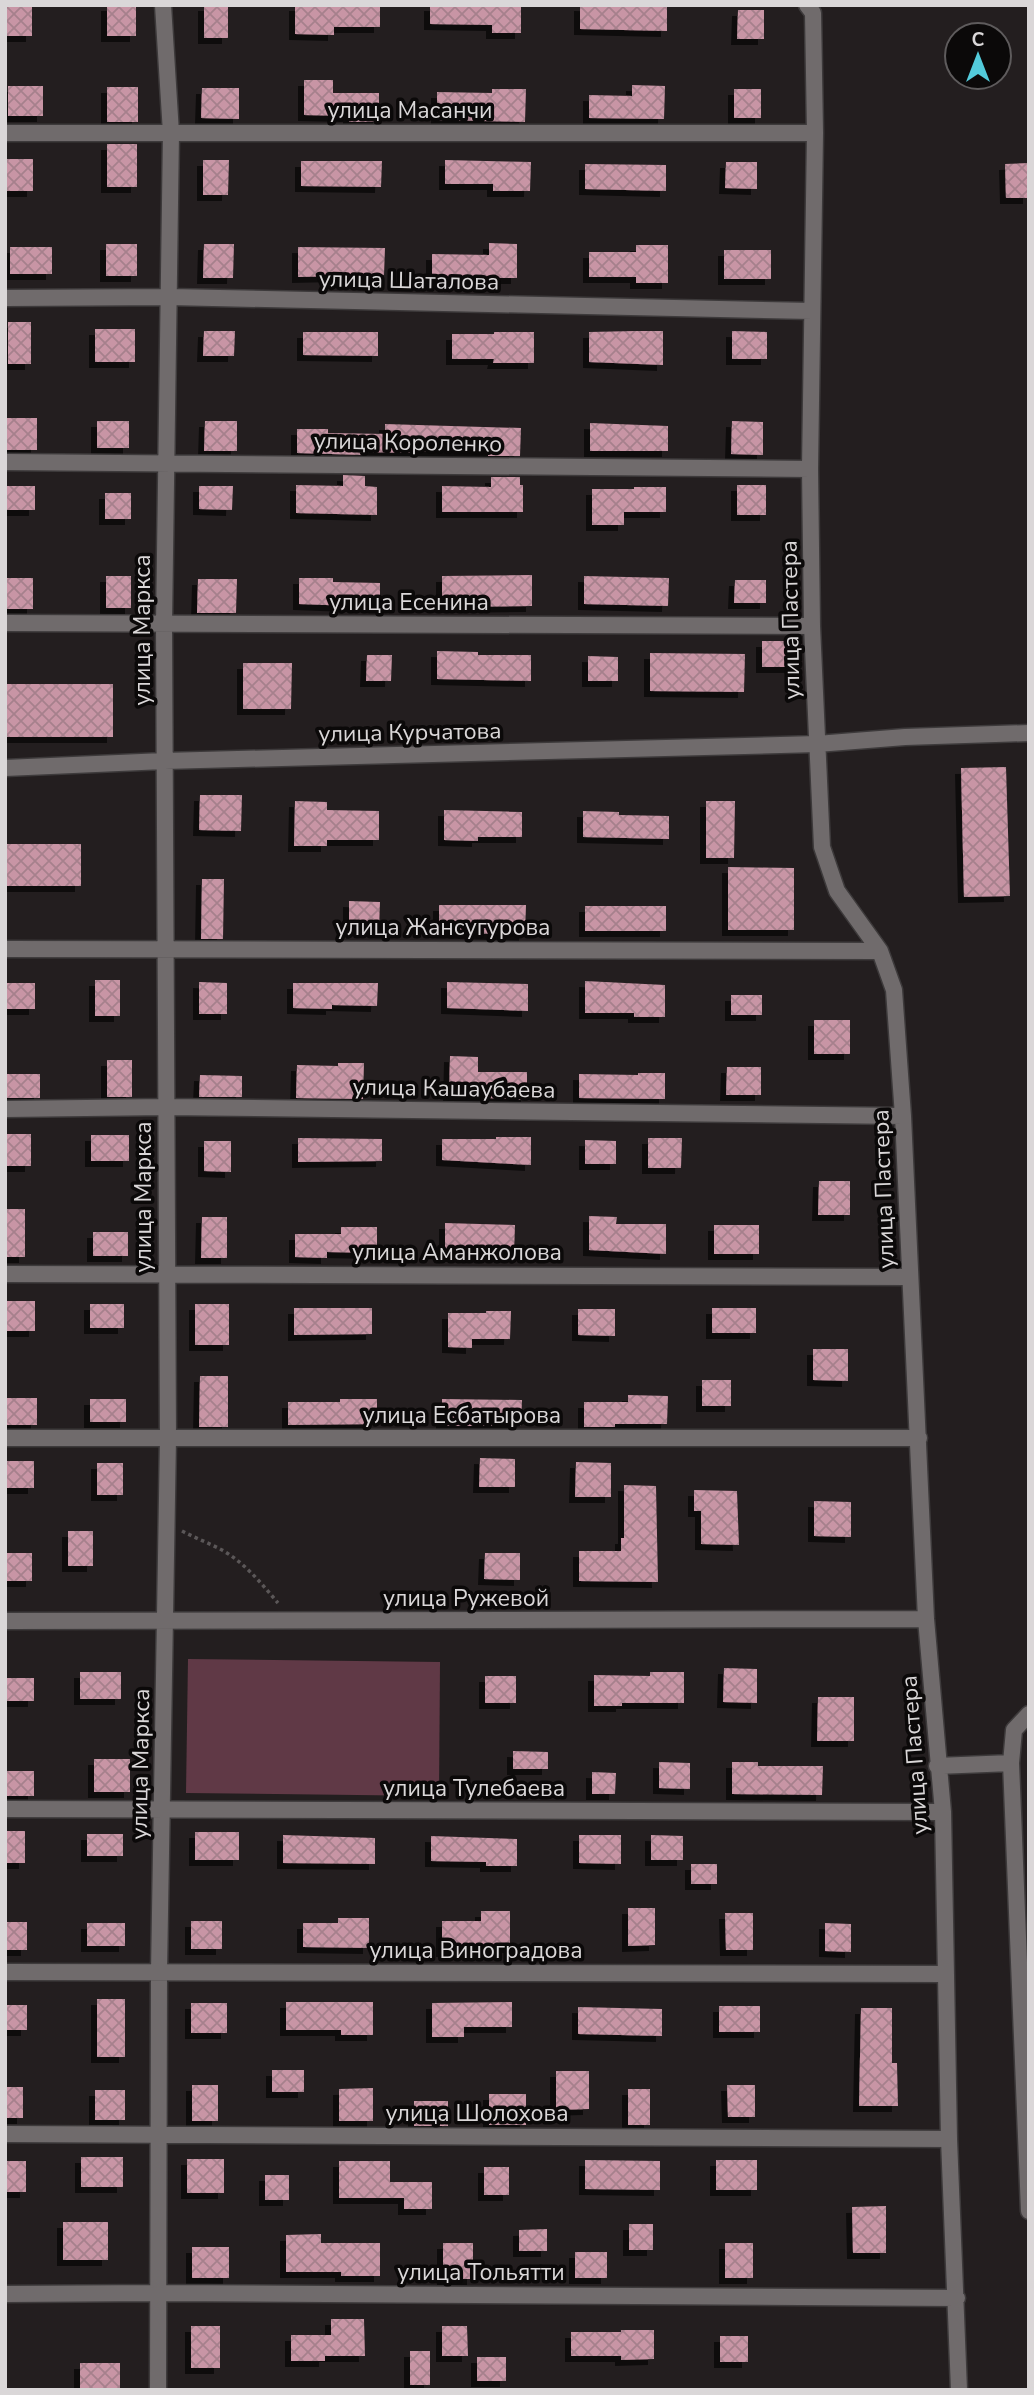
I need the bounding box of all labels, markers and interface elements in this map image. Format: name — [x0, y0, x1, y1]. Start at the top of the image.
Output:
north arrow — [943, 21, 1013, 91]
text: С — [972, 27, 985, 53]
street label: улица Масанчи — [327, 95, 493, 126]
street label: улица Шаталова — [318, 263, 499, 298]
street label: улица Короленко — [314, 425, 502, 460]
street label: улица Пастера — [774, 540, 807, 700]
street label: улица Маркса — [127, 554, 158, 706]
street label: улица Есенина — [329, 587, 489, 618]
street label: улица Курчатова — [318, 715, 502, 750]
street label: улица Жансугурова — [336, 912, 550, 943]
street label: улица Кашаубаева — [352, 1071, 556, 1106]
street label: улица Пастера — [865, 1109, 902, 1269]
street label: улица Маркса — [128, 1121, 159, 1273]
street label: улица Аманжолова — [352, 1237, 562, 1268]
street label: улица Есбатырова — [363, 1400, 561, 1431]
street label: улица Ружевой — [383, 1583, 549, 1614]
street label: улица Пастера — [893, 1674, 936, 1836]
street label: улица Маркса — [124, 1688, 157, 1840]
street label: улица Тулебаева — [383, 1773, 565, 1804]
street label: улица Виноградова — [369, 1935, 583, 1966]
street label: улица Шолохова — [385, 2098, 569, 2129]
street label: улица Тольятти — [397, 2257, 565, 2288]

